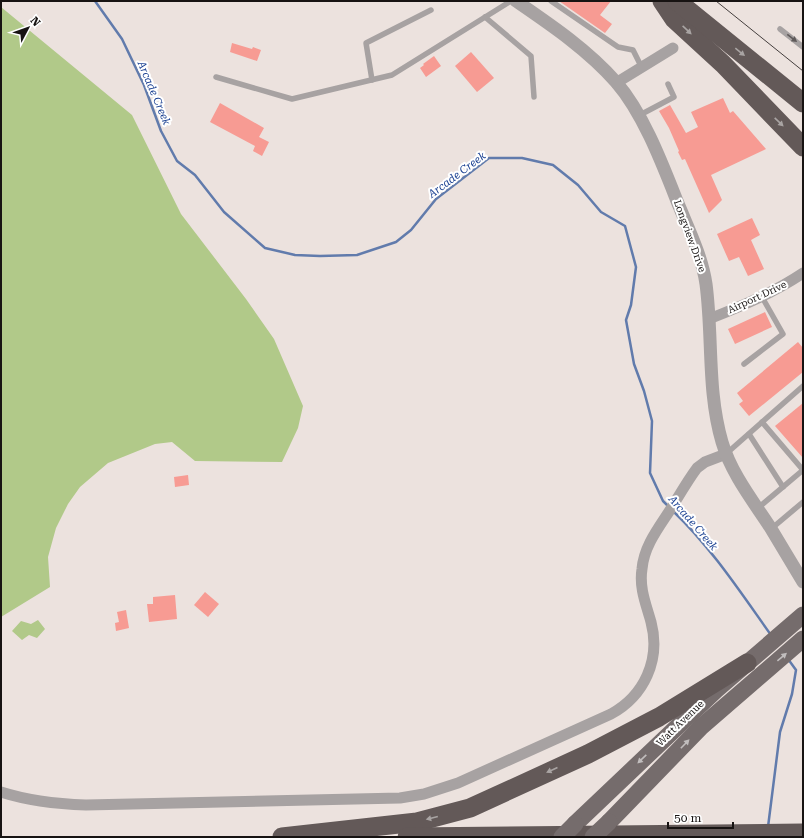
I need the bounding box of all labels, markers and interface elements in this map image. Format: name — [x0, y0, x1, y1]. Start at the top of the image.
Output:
north arrow — [8, 8, 48, 48]
text: N — [27, 14, 43, 30]
one-way arrow — [682, 26, 692, 35]
one-way arrow — [786, 34, 797, 42]
one-way arrow — [735, 47, 746, 56]
water label: Arcade Creek — [134, 58, 173, 127]
one-way arrow — [774, 117, 784, 127]
water label: Arcade Creek — [425, 149, 488, 201]
street label: Longview Drive — [672, 198, 708, 274]
street label: Airport Drive — [726, 278, 789, 315]
water label: Arcade Creek — [665, 492, 720, 553]
one-way arrow — [777, 652, 787, 661]
street label: Watt Avenue — [654, 698, 706, 748]
one-way arrow — [680, 739, 690, 749]
one-way arrow — [638, 754, 647, 763]
one-way arrow — [546, 768, 558, 774]
scale bar — [668, 804, 733, 830]
text: 50 m — [674, 811, 701, 825]
one-way arrow — [425, 816, 438, 822]

